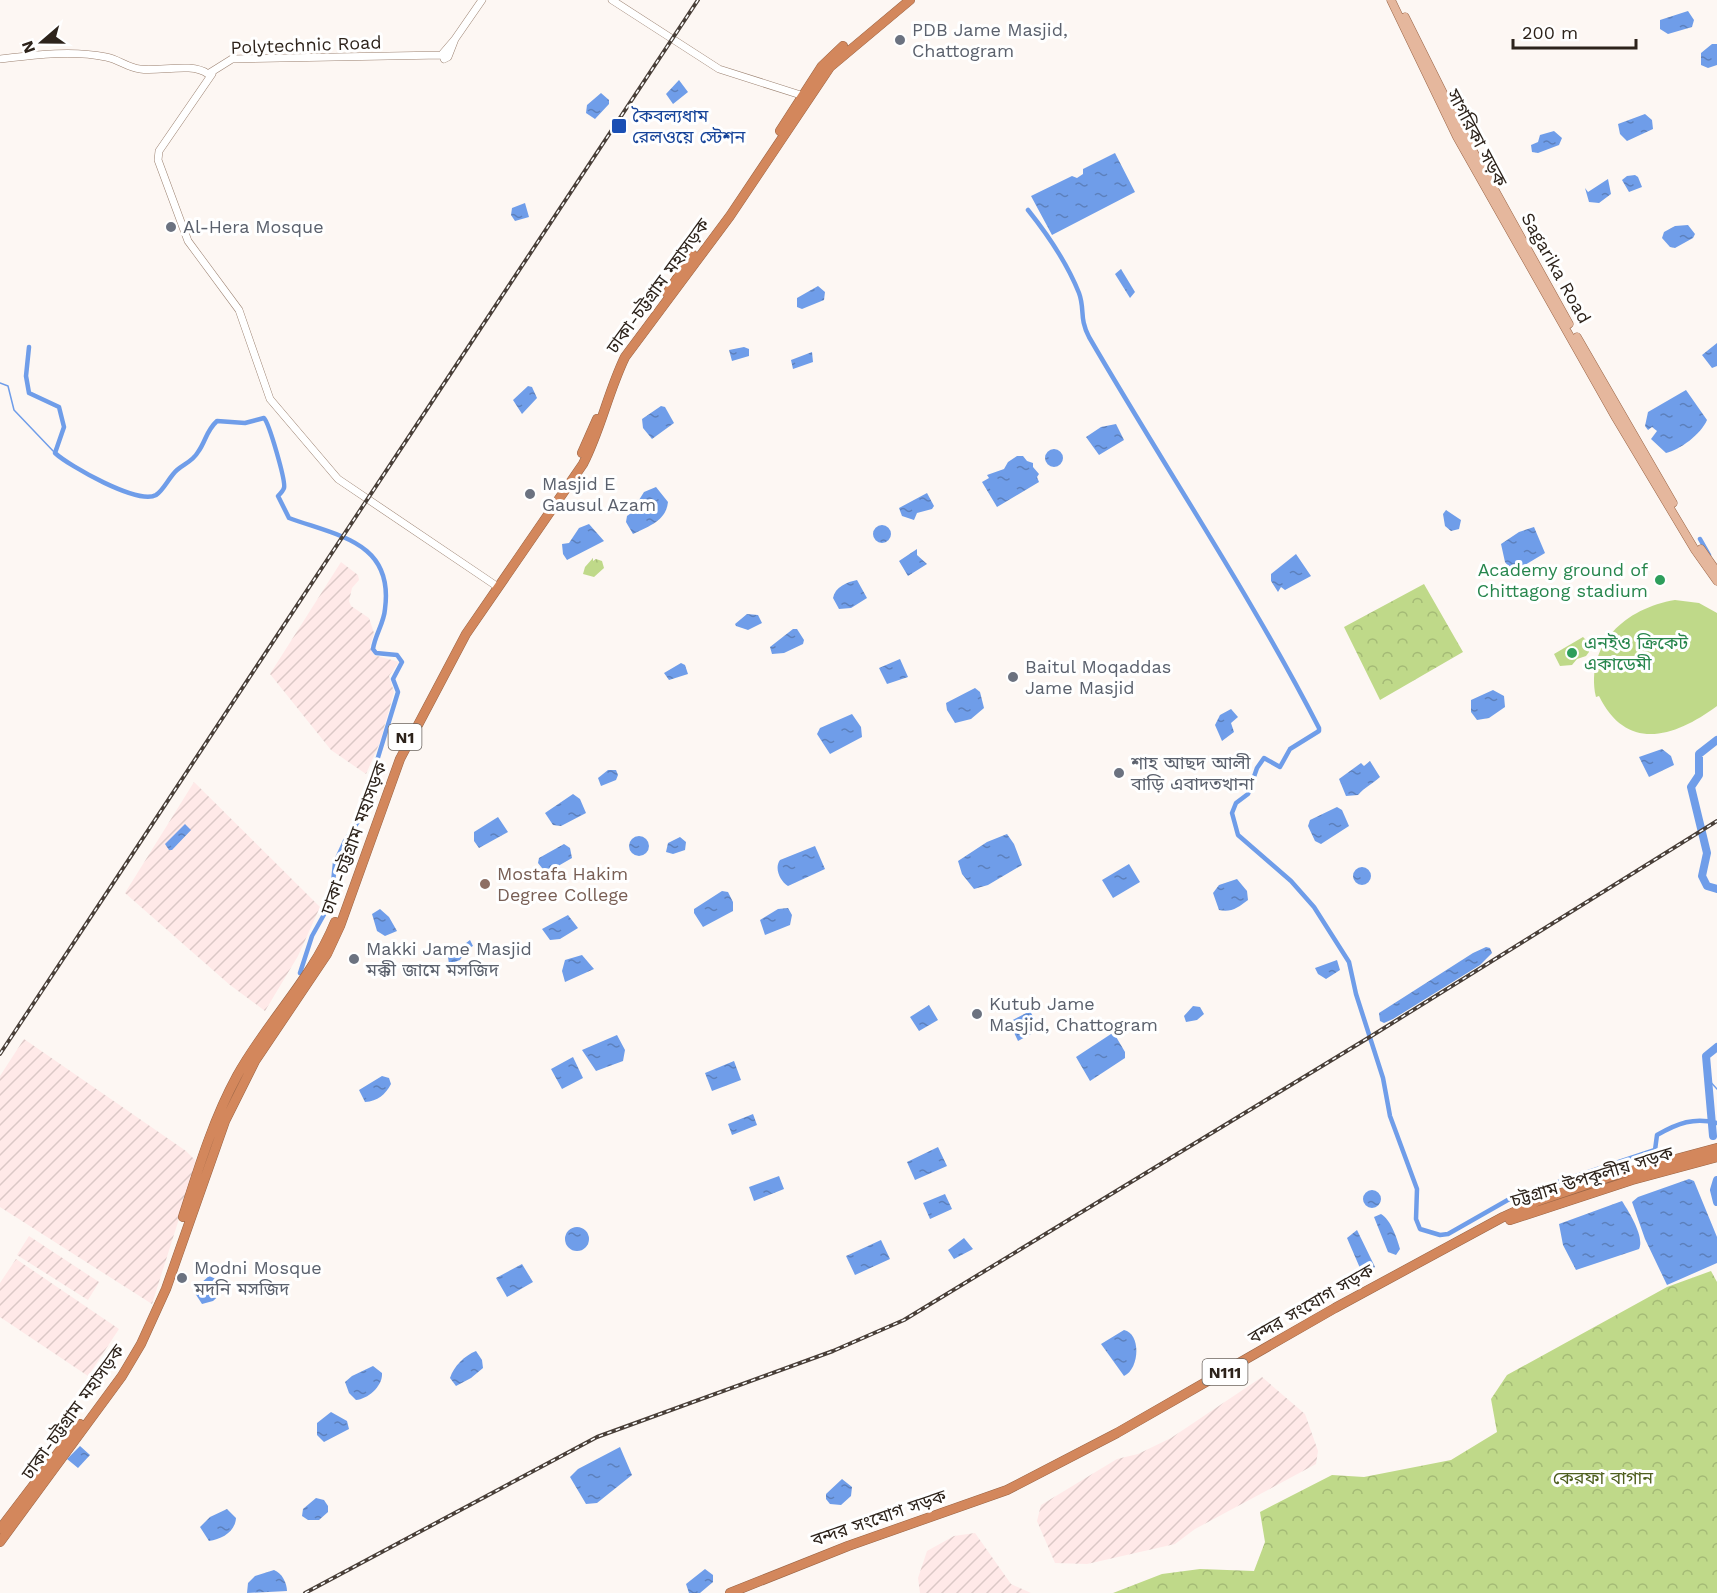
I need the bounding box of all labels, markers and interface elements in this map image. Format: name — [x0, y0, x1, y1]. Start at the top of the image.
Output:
north arrow — [12, 12, 72, 72]
scale bar — [1513, 12, 1636, 50]
place label: PDB Jame Masjid, Chattogram — [912, 19, 1068, 61]
text: 200 m — [1522, 22, 1578, 43]
street label: Polytechnic Road — [230, 31, 382, 58]
marker: PDB Jame Masjid, Chattogram — [893, 33, 907, 47]
text: N — [17, 38, 39, 56]
street label: সাগরিকা সড়ক — [1443, 85, 1512, 190]
place label: কৈবল্যধাম রেলওয়ে স্টেশন — [631, 105, 747, 147]
marker: কৈবল্যধাম রেলওয়ে স্টেশন — [610, 117, 628, 135]
street label: Sagarika Road — [1517, 209, 1596, 327]
street label: ঢাকা-চট্টগ্রাম মহাসড়ক — [601, 214, 714, 358]
place label: Al-Hera Mosque — [183, 216, 324, 237]
marker: Al-Hera Mosque — [164, 220, 178, 234]
place label: Masjid E Gausul Azam — [542, 473, 656, 515]
marker: Masjid E Gausul Azam — [523, 487, 537, 501]
place label: Academy ground of Chittagong stadium — [1477, 559, 1648, 601]
marker: Academy ground of Chittagong stadium — [1653, 573, 1667, 587]
place label: এনইও ক্রিকেট একাডেমী — [1584, 632, 1689, 674]
marker: এনইও ক্রিকেট একাডেমী — [1565, 646, 1579, 660]
place label: Baitul Moqaddas Jame Masjid — [1025, 656, 1171, 698]
marker: Baitul Moqaddas Jame Masjid — [1006, 670, 1020, 684]
road number: N1 — [388, 724, 422, 750]
place label: শাহ আছদ আলী বাড়ি এবাদতখানা — [1130, 752, 1254, 794]
street label: ঢাকা-চট্টগ্রাম মহাসড়ক — [316, 758, 391, 918]
marker: শাহ আছদ আলী বাড়ি এবাদতখানা — [1112, 766, 1126, 780]
place label: Mostafa Hakim Degree College — [497, 863, 628, 905]
marker: Mostafa Hakim Degree College — [478, 877, 492, 891]
place label: Makki Jame Masjid মক্কী জামে মসজিদ — [365, 938, 532, 980]
marker: Makki Jame Masjid মক্কী জামে মসজিদ — [347, 952, 361, 966]
place label: Kutub Jame Masjid, Chattogram — [989, 993, 1158, 1035]
marker: Kutub Jame Masjid, Chattogram — [970, 1007, 984, 1021]
street label: চট্টগ্রাম উপকূলীয় সড়ক — [1507, 1142, 1676, 1212]
place label: Modni Mosque মদনি মসজিদ — [193, 1257, 322, 1299]
street label: বন্দর সংযোগ সড়ক — [1244, 1259, 1377, 1348]
marker: Modni Mosque মদনি মসজিদ — [175, 1271, 189, 1285]
street label: ঢাকা-চট্টগ্রাম মহাসড়ক — [16, 1340, 129, 1484]
road number: N111 — [1202, 1359, 1248, 1385]
park label: কেরফা বাগান — [1553, 1467, 1654, 1488]
street label: বন্দর সংযোগ সড়ক — [808, 1485, 949, 1551]

